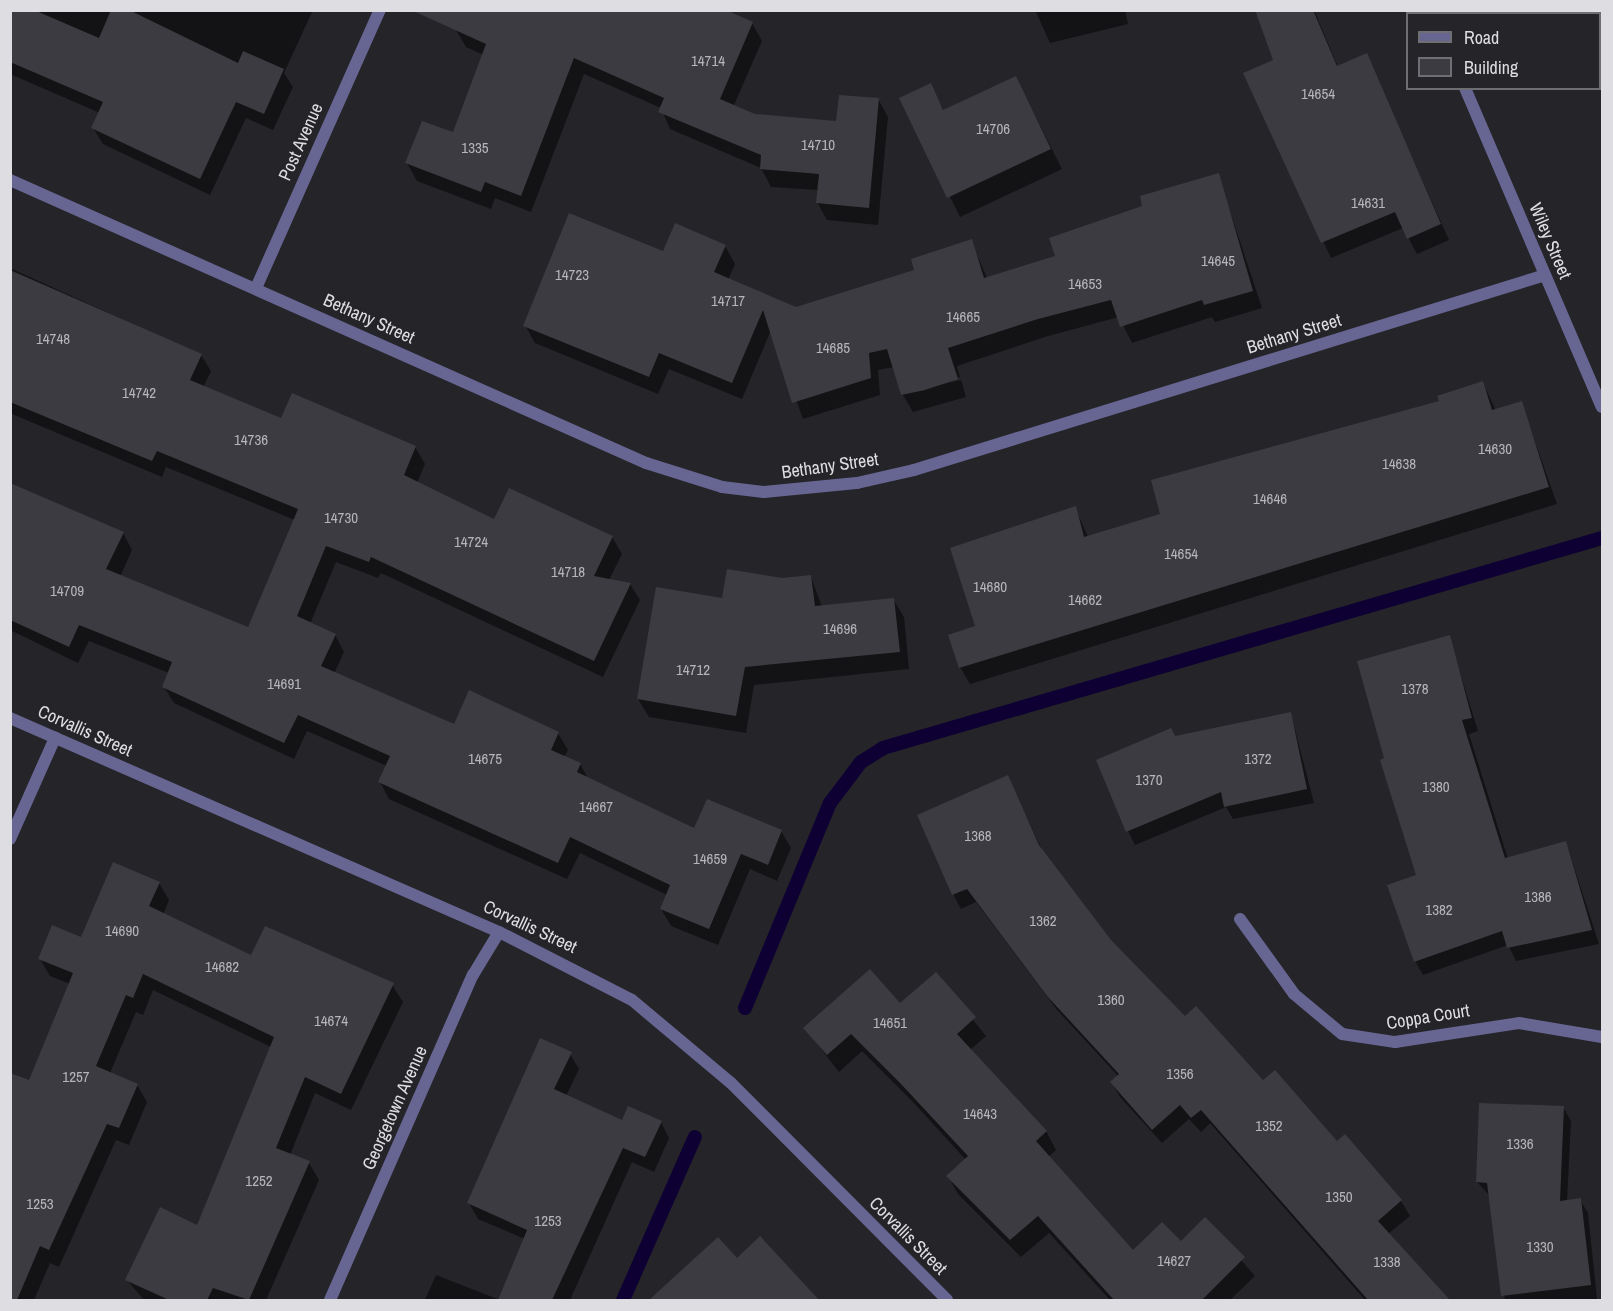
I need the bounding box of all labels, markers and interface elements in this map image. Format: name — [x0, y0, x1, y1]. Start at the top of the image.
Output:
legend — [1406, 12, 1601, 90]
text: Road — [1464, 25, 1499, 50]
house number: 14714 — [691, 52, 725, 70]
text: Building — [1464, 55, 1518, 80]
house number: 14654 — [1301, 85, 1335, 103]
street label: Post Avenue — [274, 99, 328, 185]
house number: 14706 — [976, 120, 1010, 138]
house number: 14710 — [801, 136, 835, 154]
house number: 1335 — [461, 139, 489, 157]
house number: 14631 — [1351, 194, 1385, 212]
street label: Wiley Street — [1524, 200, 1576, 282]
house number: 14645 — [1201, 252, 1235, 270]
house number: 14723 — [555, 266, 589, 284]
house number: 14653 — [1068, 275, 1102, 293]
street label: Bethany Street — [320, 289, 418, 349]
house number: 14717 — [711, 292, 745, 310]
house number: 14665 — [946, 308, 980, 326]
street label: Bethany Street — [1244, 309, 1344, 359]
house number: 14748 — [36, 330, 70, 348]
house number: 14685 — [816, 339, 850, 357]
house number: 14742 — [122, 384, 156, 402]
house number: 14736 — [234, 431, 268, 449]
house number: 14630 — [1478, 440, 1512, 458]
street label: Bethany Street — [780, 449, 880, 483]
house number: 14638 — [1382, 455, 1416, 473]
house number: 14646 — [1253, 490, 1287, 508]
house number: 14730 — [324, 509, 358, 527]
house number: 14724 — [454, 533, 488, 551]
house number: 14654 — [1164, 545, 1198, 563]
house number: 14718 — [551, 563, 585, 581]
house number: 14680 — [973, 578, 1007, 596]
house number: 14709 — [50, 582, 84, 600]
house number: 14662 — [1068, 591, 1102, 609]
house number: 14696 — [823, 620, 857, 638]
house number: 14712 — [676, 661, 710, 679]
house number: 14691 — [267, 675, 301, 693]
house number: 1378 — [1401, 680, 1429, 698]
street label: Corvallis Street — [35, 701, 135, 761]
house number: 14675 — [468, 750, 502, 768]
house number: 1372 — [1244, 750, 1272, 768]
house number: 1370 — [1135, 771, 1163, 789]
house number: 1380 — [1422, 778, 1450, 796]
house number: 14667 — [579, 798, 613, 816]
house number: 1368 — [964, 827, 992, 845]
house number: 14659 — [693, 850, 727, 868]
house number: 1386 — [1524, 888, 1552, 906]
street label: Corvallis Street — [480, 896, 580, 958]
house number: 1382 — [1425, 901, 1453, 919]
house number: 1362 — [1029, 912, 1057, 930]
house number: 14690 — [105, 922, 139, 940]
house number: 14682 — [205, 958, 239, 976]
house number: 1360 — [1097, 991, 1125, 1009]
street label: Coppa Court — [1385, 1000, 1471, 1034]
house number: 14674 — [314, 1012, 348, 1030]
house number: 14651 — [873, 1014, 907, 1032]
street label: Georgetown Avenue — [358, 1042, 432, 1174]
house number: 1356 — [1166, 1065, 1194, 1083]
house number: 1257 — [62, 1068, 90, 1086]
house number: 14643 — [963, 1105, 997, 1123]
house number: 1352 — [1255, 1117, 1283, 1135]
house number: 1336 — [1506, 1135, 1534, 1153]
house number: 1252 — [245, 1172, 273, 1190]
house number: 1350 — [1325, 1188, 1353, 1206]
street label: Corvallis Street — [865, 1193, 951, 1279]
house number: 1253 — [26, 1195, 54, 1213]
house number: 1253 — [534, 1212, 562, 1230]
house number: 1330 — [1526, 1238, 1554, 1256]
house number: 14627 — [1157, 1252, 1191, 1270]
house number: 1338 — [1373, 1253, 1401, 1271]

